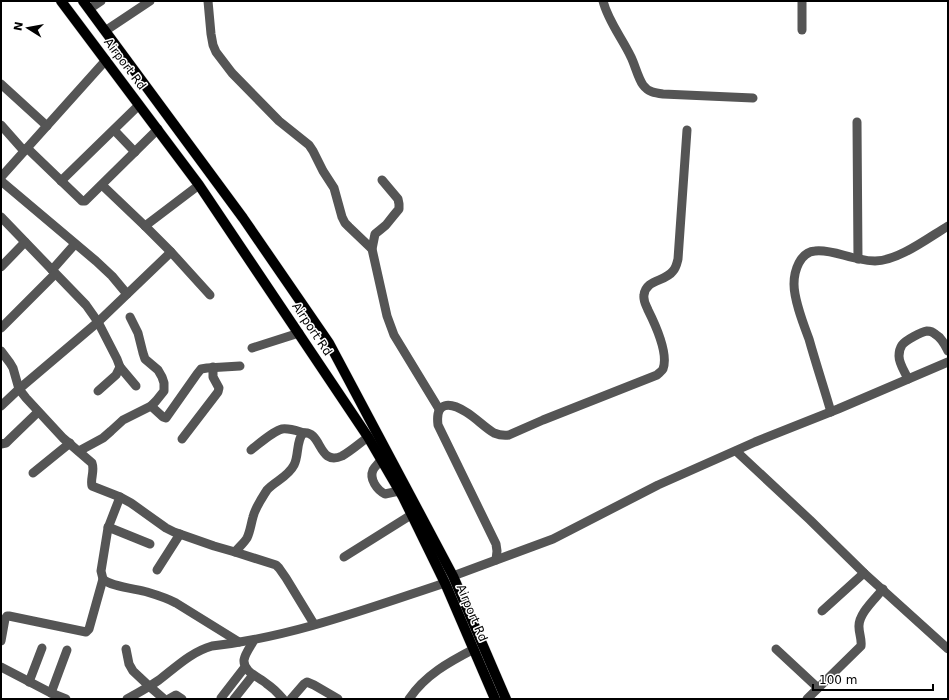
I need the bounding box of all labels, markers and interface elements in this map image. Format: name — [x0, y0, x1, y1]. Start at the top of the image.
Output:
north arrow — [8, 8, 48, 48]
text: N — [11, 20, 26, 32]
street label: Airport Rd — [101, 35, 149, 93]
street label: Airport Rd — [289, 300, 335, 358]
street label: Airport Rd — [454, 582, 490, 644]
scale bar — [813, 666, 933, 692]
text: 100 m — [819, 673, 857, 687]

